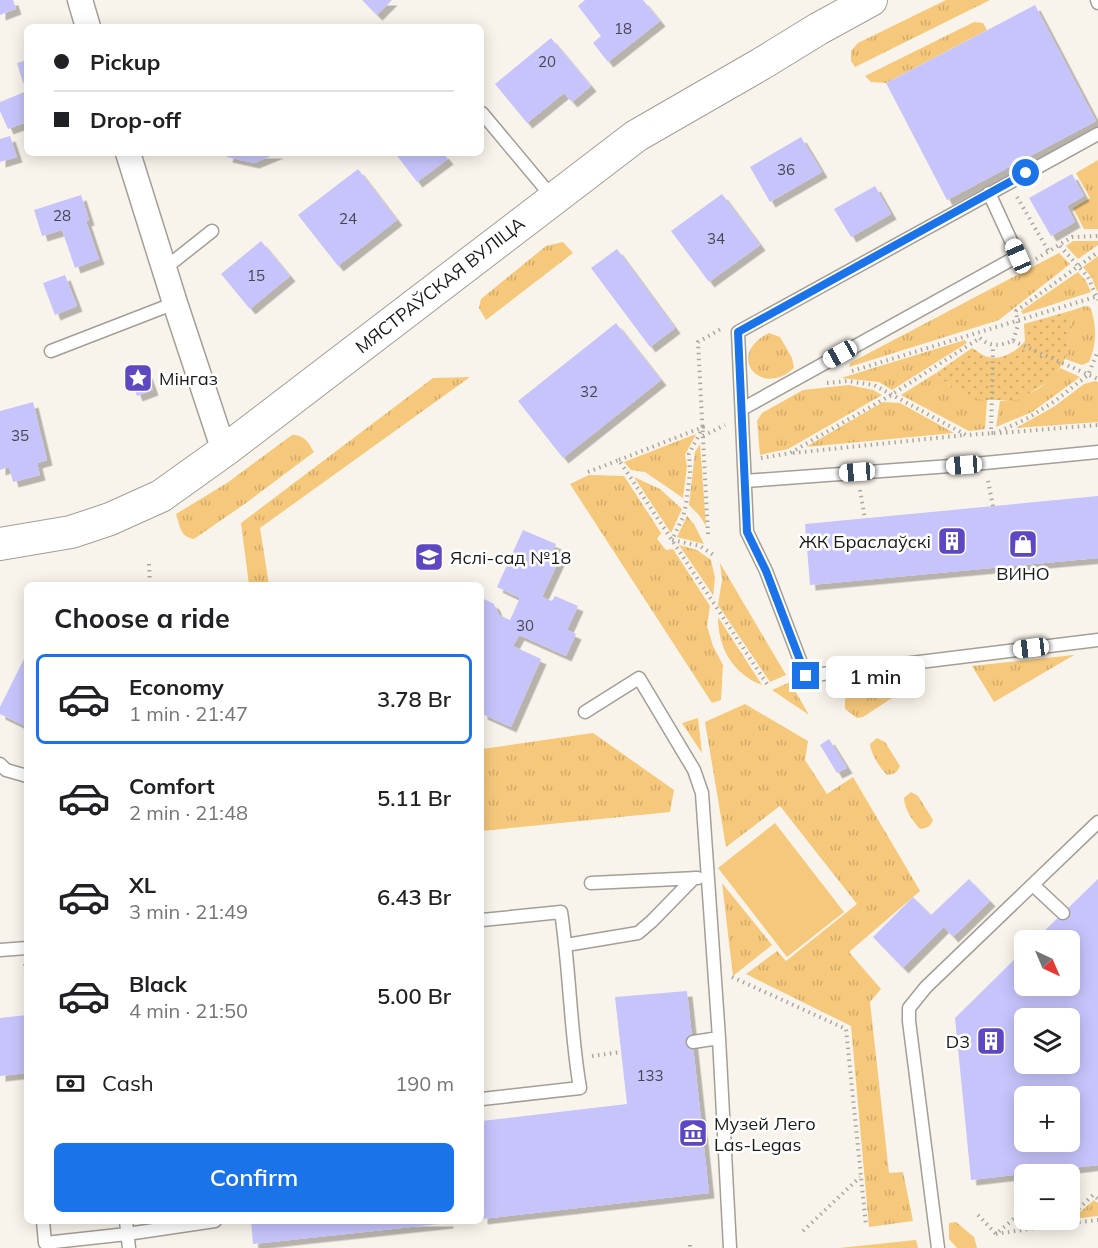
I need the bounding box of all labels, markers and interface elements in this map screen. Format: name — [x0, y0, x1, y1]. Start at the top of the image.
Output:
house number: 18 — [614, 19, 632, 38]
text: Pickup — [90, 48, 160, 76]
house number: 20 — [538, 52, 556, 71]
text: Drop-off — [90, 106, 181, 134]
route start — [1012, 159, 1039, 186]
house number: 36 — [777, 160, 795, 179]
house number: 28 — [53, 206, 71, 225]
house number: 24 — [339, 209, 357, 228]
street label: МЯСТРАЎСКАЯ ВУЛІЦА — [351, 212, 529, 358]
house number: 34 — [707, 229, 725, 248]
car — [1002, 236, 1034, 276]
house number: 15 — [247, 266, 265, 285]
car — [820, 337, 860, 371]
place icon: Мінгаз — [122, 362, 154, 394]
place label: Мінгаз — [159, 367, 218, 390]
house number: 32 — [580, 382, 598, 401]
house number: 35 — [11, 426, 29, 445]
car — [945, 455, 983, 475]
car — [838, 462, 876, 482]
building icon: ЖК Браслаўскі — [936, 525, 968, 557]
shop icon: ВИНО — [1007, 528, 1039, 560]
place label: ЖК Браслаўскі — [799, 530, 931, 553]
school or university icon: Яслі-сад №18 — [413, 541, 445, 573]
place label: Яслі-сад №18 — [450, 546, 571, 569]
place label: ВИНО — [996, 562, 1050, 585]
text: Choose a ride — [54, 601, 230, 635]
house number: 30 — [516, 616, 534, 635]
car — [1012, 637, 1050, 659]
callout: 1 min — [827, 655, 926, 697]
route end — [792, 662, 819, 689]
text: 1 min — [850, 664, 901, 689]
icon: car — [57, 672, 111, 726]
text: Economy — [129, 673, 224, 701]
text: 3.78 Br — [377, 685, 451, 713]
text: 1 min · 21:47 — [129, 701, 248, 726]
icon: car — [57, 771, 111, 825]
text: Comfort — [129, 772, 215, 800]
text: 5.11 Br — [377, 784, 451, 812]
text: 2 min · 21:48 — [129, 800, 248, 825]
icon: car — [57, 870, 111, 924]
text: XL — [129, 871, 156, 899]
text: 6.43 Br — [377, 883, 451, 911]
text: 3 min · 21:49 — [129, 899, 248, 924]
north arrow — [1014, 930, 1080, 996]
map controls — [1014, 930, 1080, 1230]
icon: car — [57, 969, 111, 1023]
text: Black — [129, 970, 187, 998]
text: 5.00 Br — [377, 982, 451, 1010]
text: 4 min · 21:50 — [129, 998, 248, 1023]
button: layers — [1014, 1008, 1080, 1074]
building icon: D3 — [975, 1025, 1007, 1057]
place label: D3 — [946, 1030, 970, 1053]
house number: 133 — [636, 1066, 664, 1085]
icon: cash — [54, 1067, 87, 1100]
text: Cash — [102, 1069, 154, 1097]
text: 190 m — [395, 1071, 454, 1096]
button: + — [1014, 1086, 1080, 1152]
place label: Музей Лего Las-Legas — [714, 1112, 816, 1156]
museum icon: Музей Лего Las-Legas — [677, 1117, 709, 1149]
button: Confirm — [54, 1143, 454, 1212]
button: − — [1014, 1164, 1080, 1230]

